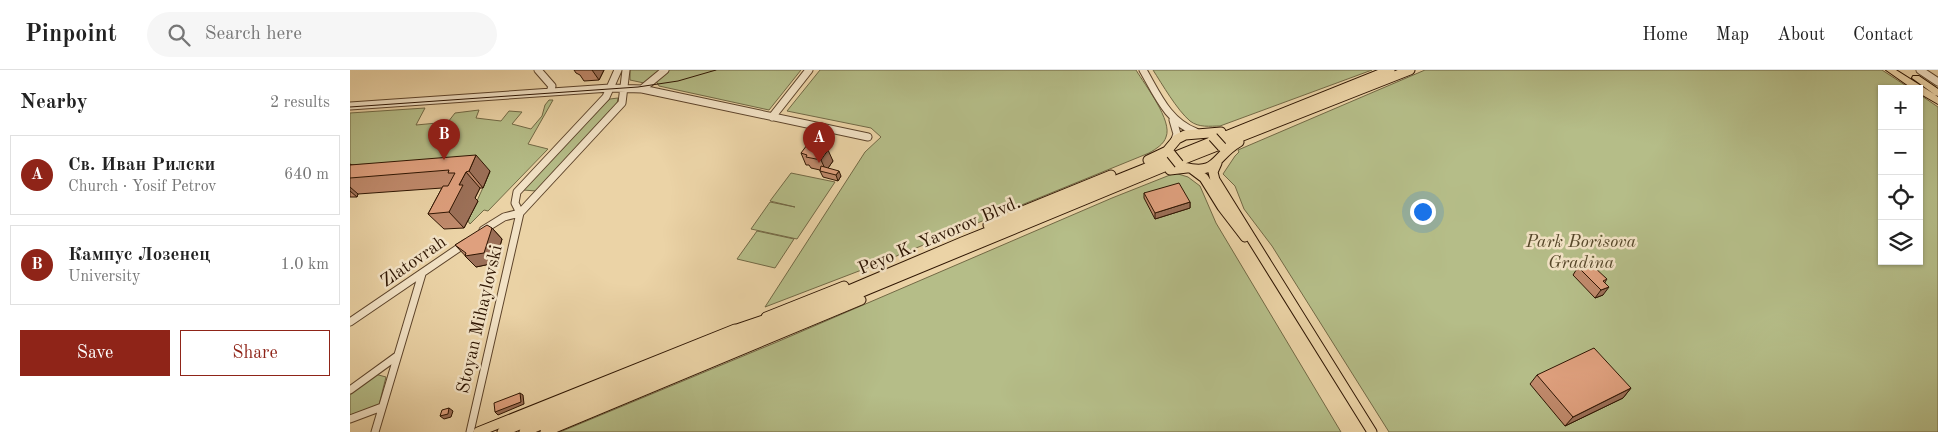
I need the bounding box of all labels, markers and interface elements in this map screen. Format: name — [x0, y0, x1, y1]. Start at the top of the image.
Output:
search box — [147, 12, 497, 57]
icon: search — [165, 21, 193, 49]
text: Pinpoint — [25, 23, 117, 47]
text: Search here — [205, 25, 302, 44]
text: Home — [1642, 26, 1688, 44]
text: Map — [1716, 26, 1749, 44]
text: About — [1777, 26, 1825, 44]
text: Contact — [1853, 26, 1913, 44]
map controls — [1878, 85, 1923, 265]
button: + — [1878, 85, 1923, 130]
text: Nearby — [20, 92, 88, 113]
text: 2 results — [270, 95, 330, 111]
pin: B — [428, 119, 460, 160]
pin: A — [803, 122, 835, 163]
button: − — [1878, 130, 1923, 175]
text: Св. Иван Рилски — [68, 156, 215, 175]
text: A — [31, 167, 43, 183]
text: 640 m — [284, 167, 329, 183]
button: locate — [1878, 175, 1923, 220]
text: Church · Yosif Petrov — [68, 179, 216, 195]
street label: Peyo K. Yavorov Blvd. — [856, 194, 1023, 278]
your location — [1410, 199, 1436, 225]
button: layers — [1878, 220, 1923, 265]
street label: Zlatovrah — [377, 233, 450, 291]
park label: Park Borisova Gradina — [1525, 233, 1637, 272]
street label: Stoyan Mihaylovski — [454, 243, 506, 395]
text: Кампус Лозенец — [68, 246, 210, 265]
text: B — [31, 257, 43, 273]
text: 1.0 km — [280, 257, 329, 273]
text: University — [68, 269, 140, 285]
button: Save — [20, 330, 170, 376]
button: Share — [180, 330, 330, 376]

